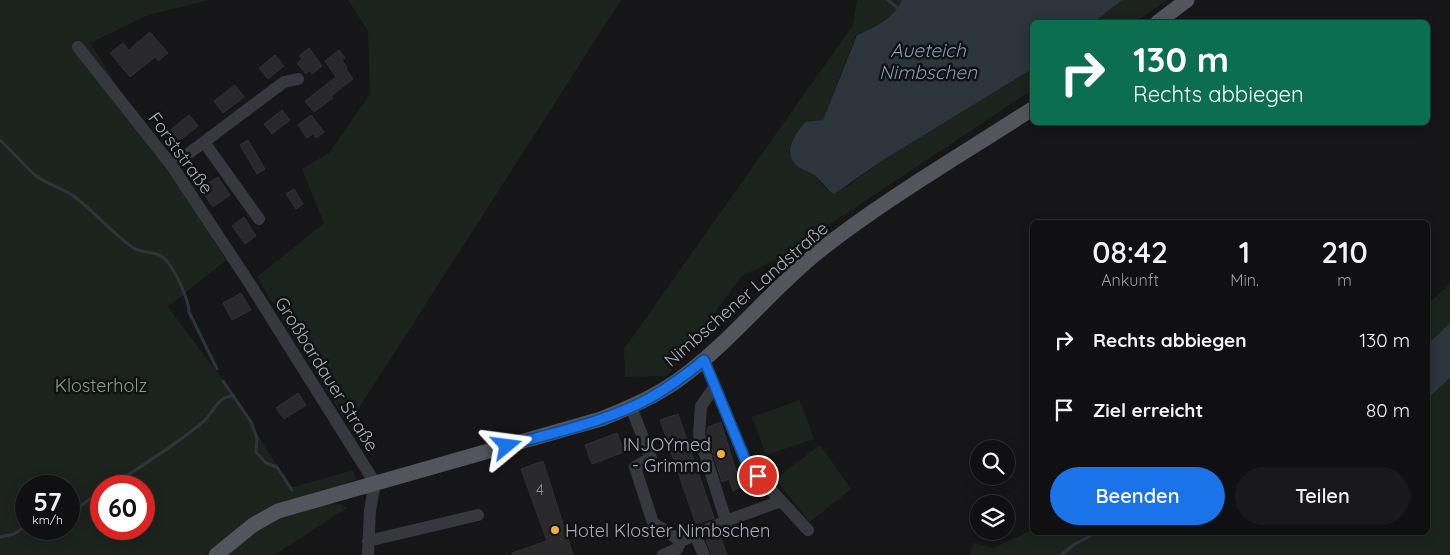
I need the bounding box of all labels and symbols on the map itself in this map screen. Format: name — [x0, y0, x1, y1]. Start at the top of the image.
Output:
water label: Aueteich Nimbschen — [879, 38, 978, 84]
street label: Forststraße — [144, 107, 218, 199]
street label: Nimbschener Landstraße — [659, 216, 833, 372]
street label: Großbardauer Straße — [270, 292, 384, 456]
park label: Klosterholz — [55, 374, 147, 397]
position arrow — [480, 419, 532, 471]
place label: INJOYmed - Grimma — [623, 433, 711, 477]
marker: INJOYmed - Grimma — [715, 448, 727, 460]
pin — [737, 455, 779, 497]
speed limit sign: 60 — [90, 475, 155, 540]
house number: 4 — [536, 480, 544, 499]
place label: Hotel Kloster Nimbschen — [565, 519, 770, 542]
marker: Hotel Kloster Nimbschen — [549, 524, 561, 536]

